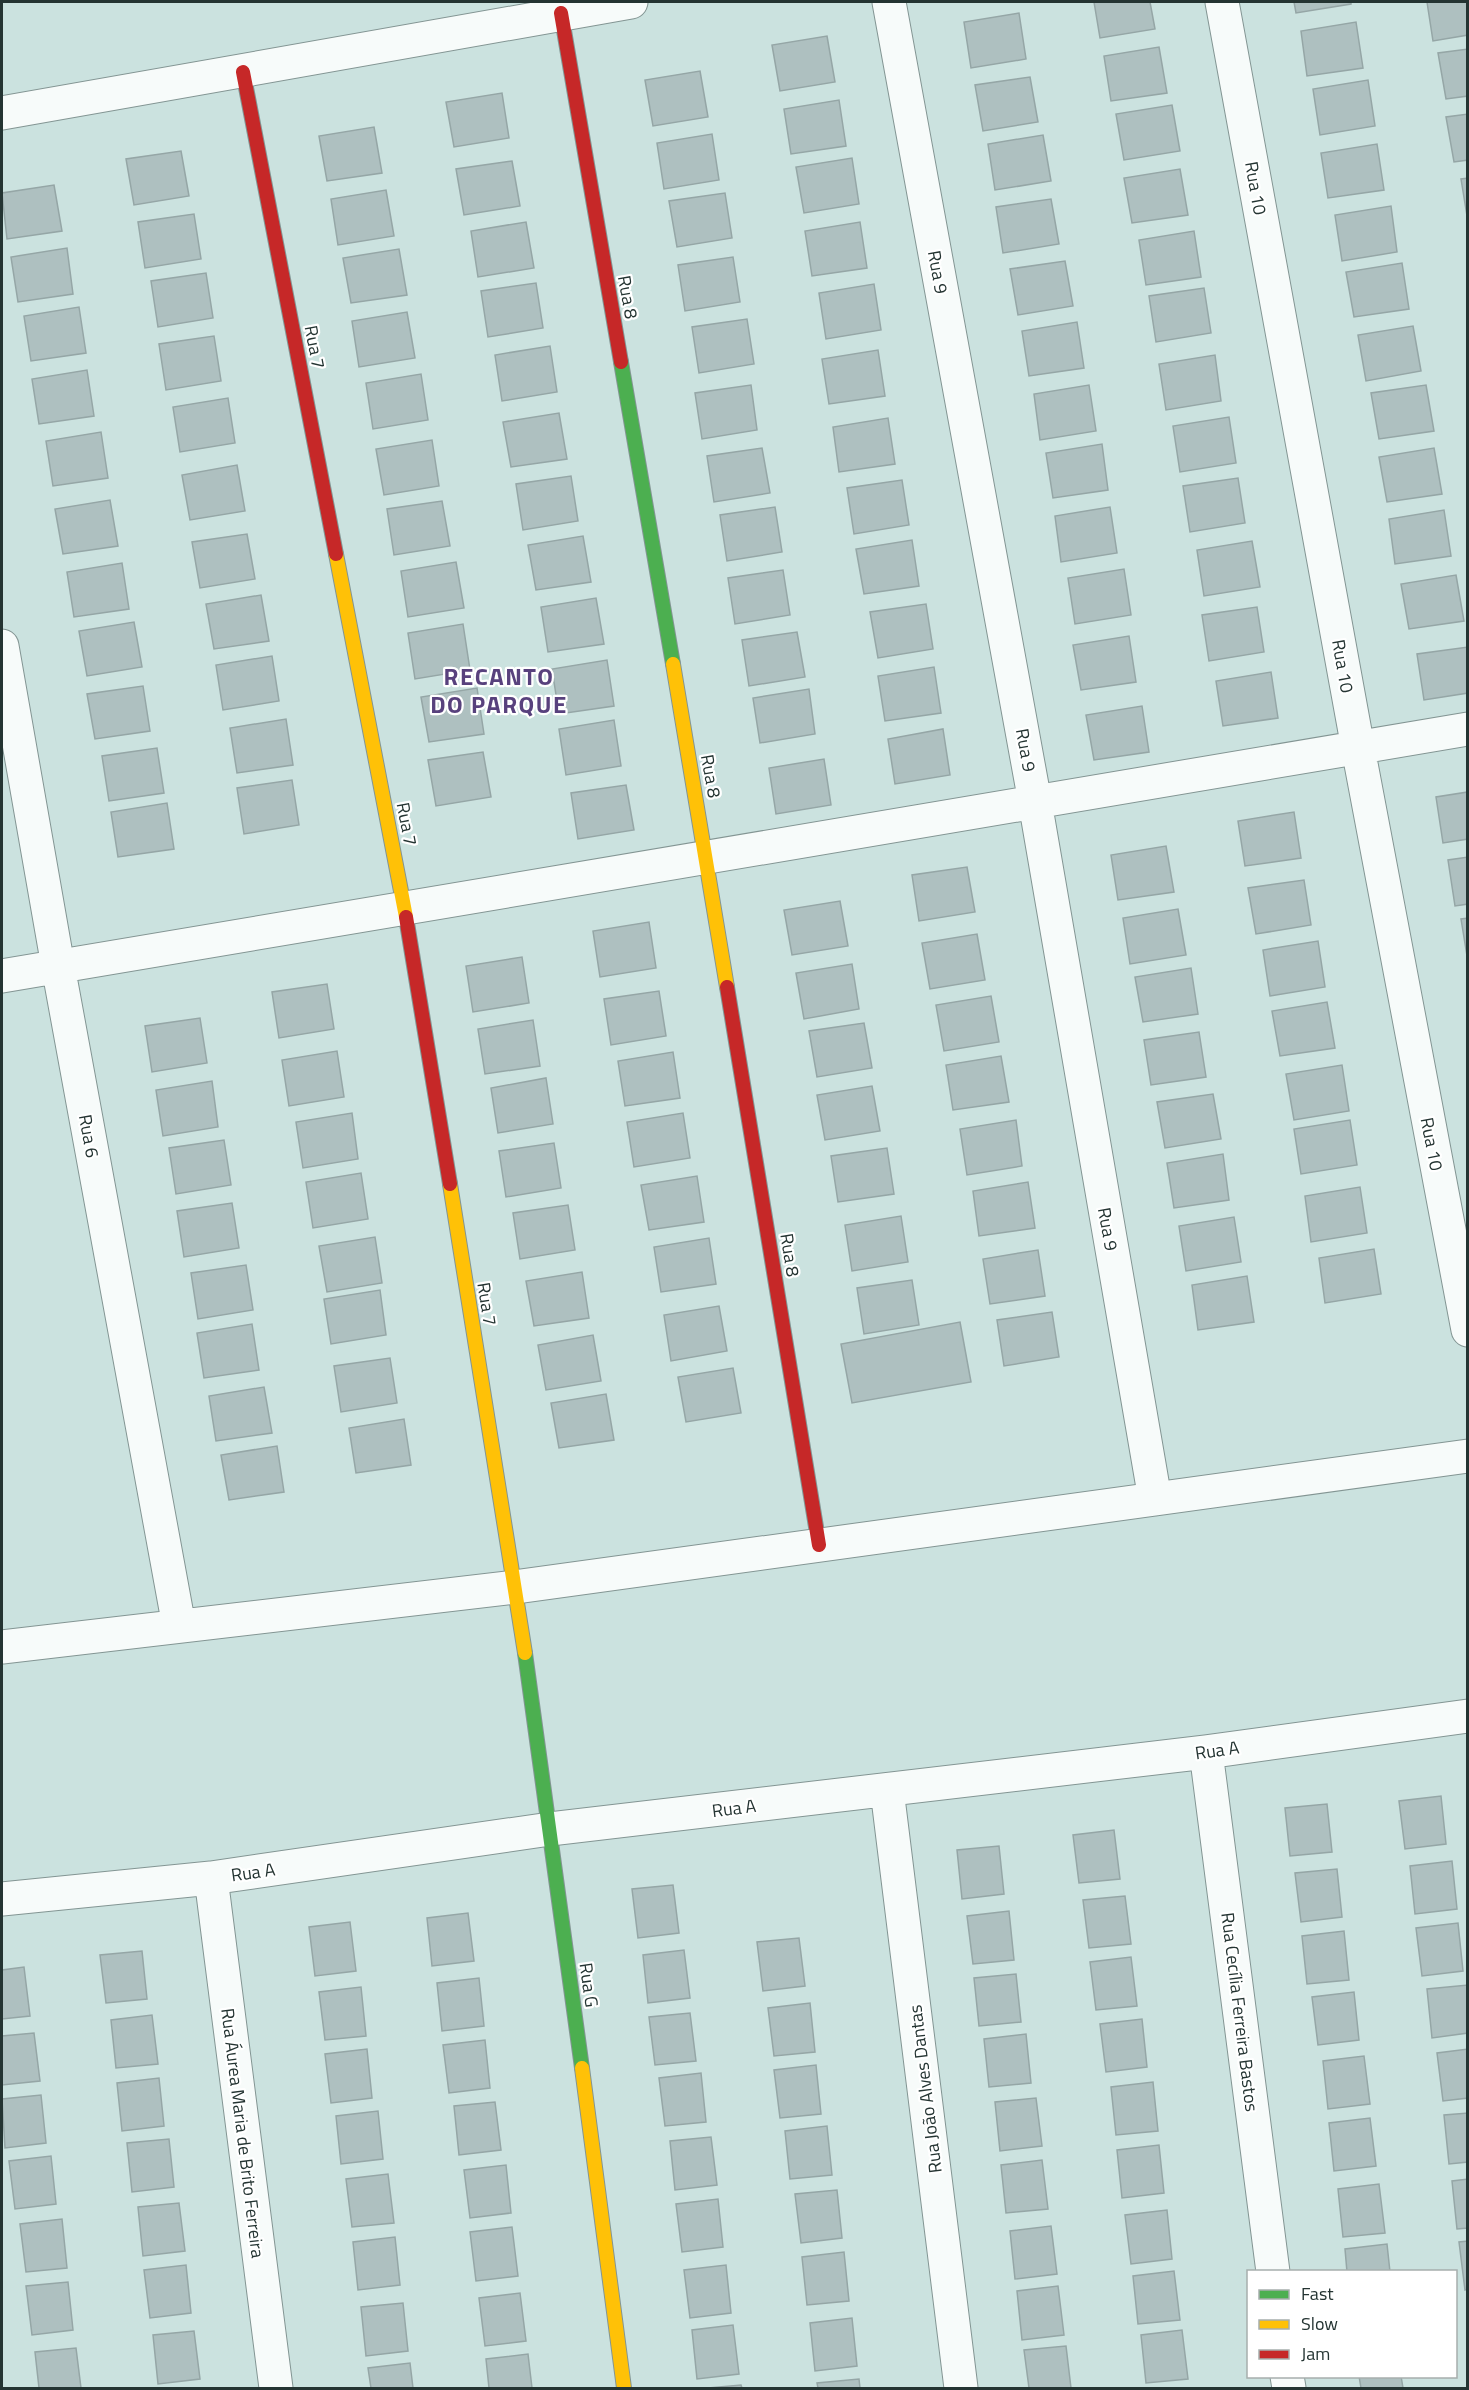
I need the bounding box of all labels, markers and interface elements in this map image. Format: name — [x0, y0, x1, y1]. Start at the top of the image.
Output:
street label: Rua 10 — [1238, 159, 1274, 217]
street label: Rua 9 — [921, 248, 955, 296]
street label: Rua 8 — [611, 273, 645, 321]
street label: Rua 7 — [298, 323, 332, 371]
street label: Rua 10 — [1325, 637, 1361, 695]
district label: RECANTO DO PARQUE — [430, 658, 568, 722]
street label: Rua 9 — [1009, 726, 1043, 774]
street label: Rua 8 — [694, 752, 728, 800]
street label: Rua 7 — [390, 800, 424, 848]
street label: Rua 6 — [72, 1112, 106, 1160]
street label: Rua 10 — [1414, 1115, 1450, 1173]
street label: Rua 9 — [1091, 1205, 1125, 1253]
street label: Rua 8 — [773, 1231, 807, 1279]
street label: Rua 7 — [470, 1280, 504, 1328]
street label: Rua A — [1193, 1734, 1241, 1766]
street label: Rua A — [710, 1792, 758, 1824]
street label: Rua A — [229, 1856, 277, 1888]
street label: Rua Cecília Ferreira Bastos — [1214, 1911, 1266, 2113]
street label: Rua G — [573, 1961, 605, 2009]
street label: Rua João Alves Dantas — [901, 2003, 949, 2175]
street label: Rua Áurea Maria de Brito Ferreira — [214, 2006, 272, 2260]
legend — [1247, 2270, 1457, 2378]
text: Fast — [1301, 2280, 1334, 2307]
text: Slow — [1301, 2310, 1338, 2337]
text: Jam — [1301, 2340, 1330, 2367]

